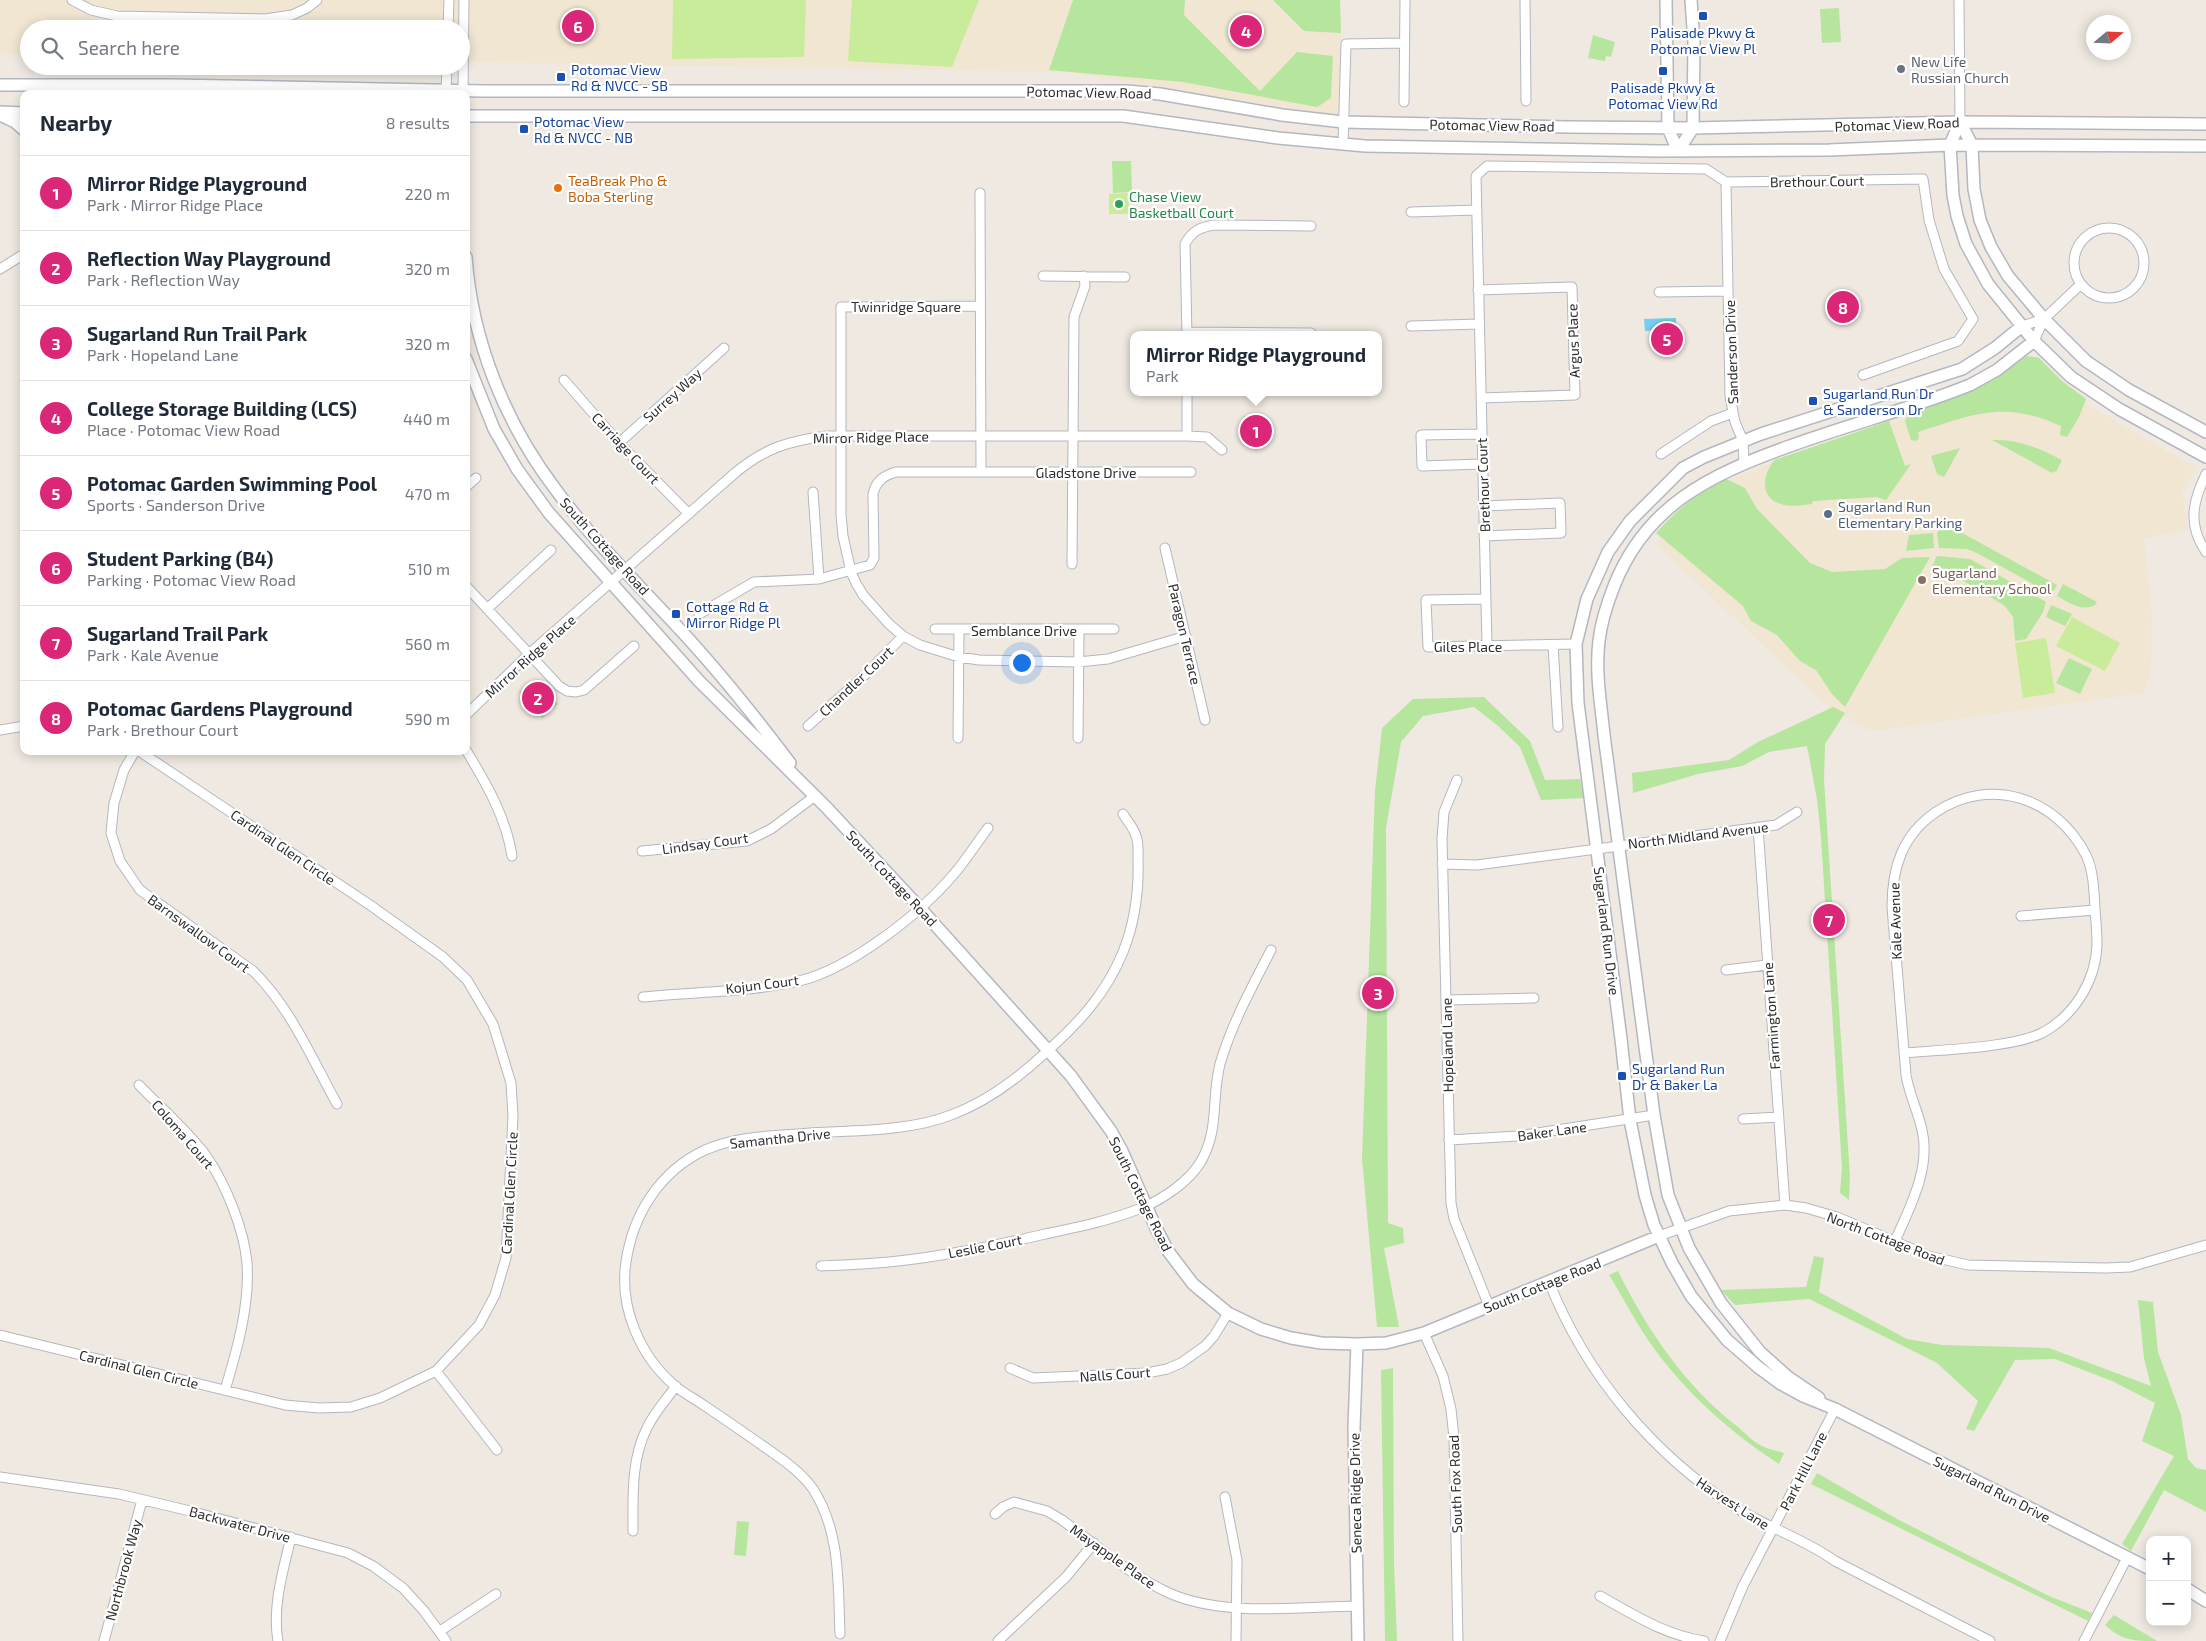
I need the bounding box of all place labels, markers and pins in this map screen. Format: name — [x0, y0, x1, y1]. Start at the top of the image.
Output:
pin: 6 — [562, 7, 594, 45]
marker: Palisade Pkwy & Potomac View Pl — [1697, 10, 1709, 22]
pin: 4 — [1230, 12, 1262, 50]
place label: Palisade Pkwy & Potomac View Pl — [1650, 24, 1756, 57]
place label: New Life Russian Church — [1911, 53, 2009, 86]
place label: Potomac View Rd & NVCC - SB — [571, 61, 668, 94]
marker: New Life Russian Church — [1895, 63, 1907, 75]
marker: Palisade Pkwy & Potomac View Rd — [1657, 65, 1669, 77]
marker: Potomac View Rd & NVCC - SB — [555, 71, 567, 83]
place label: Palisade Pkwy & Potomac View Rd — [1608, 79, 1718, 112]
place label: Potomac View Rd & NVCC - NB — [534, 113, 633, 146]
marker: Potomac View Rd & NVCC - NB — [518, 123, 530, 135]
place label: TeaBreak Pho & Boba Sterling — [568, 172, 668, 205]
marker: TeaBreak Pho & Boba Sterling — [552, 182, 564, 194]
place label: Chase View Basketball Court — [1129, 188, 1234, 221]
marker: Chase View Basketball Court — [1113, 198, 1125, 210]
pin: 8 — [1827, 288, 1859, 326]
pin: 5 — [1651, 320, 1683, 358]
place label: Sugarland Run Dr & Sanderson Dr — [1823, 385, 1934, 418]
marker: Sugarland Run Dr & Sanderson Dr — [1807, 395, 1819, 407]
pin: 1 — [1240, 412, 1272, 450]
place label: Sugarland Run Elementary Parking — [1838, 498, 1963, 531]
marker: Sugarland Run Elementary Parking — [1822, 508, 1834, 520]
place label: Sugarland Elementary School — [1932, 564, 2052, 597]
marker: Sugarland Elementary School — [1916, 574, 1928, 586]
place label: Cottage Rd & Mirror Ridge Pl — [686, 598, 781, 631]
marker: Cottage Rd & Mirror Ridge Pl — [670, 608, 682, 620]
pin: 2 — [522, 679, 554, 717]
pin: 7 — [1813, 901, 1845, 939]
pin: 3 — [1362, 974, 1394, 1012]
place label: Sugarland Run Dr & Baker La — [1632, 1060, 1725, 1093]
marker: Sugarland Run Dr & Baker La — [1616, 1070, 1628, 1082]

